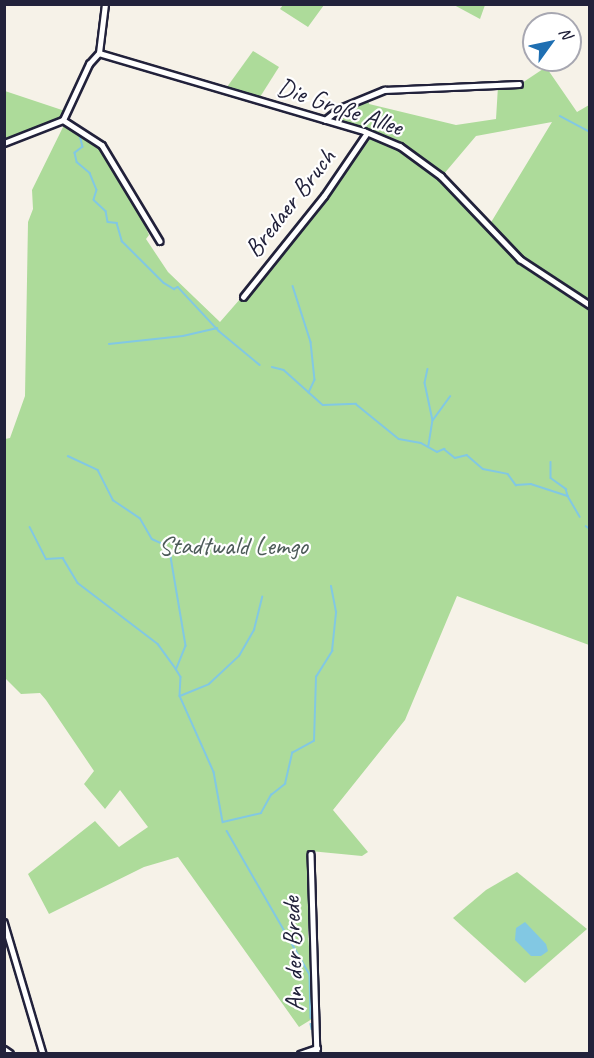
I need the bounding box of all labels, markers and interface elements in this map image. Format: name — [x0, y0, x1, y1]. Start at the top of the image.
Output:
north arrow — [522, 12, 582, 72]
text: N — [554, 24, 577, 43]
street label: Die Große Allee — [273, 71, 407, 143]
street label: Bredaer Bruch — [238, 142, 342, 264]
park label: Stadtwald Lemgo — [158, 530, 308, 562]
street label: An der Brede — [275, 896, 311, 1012]

